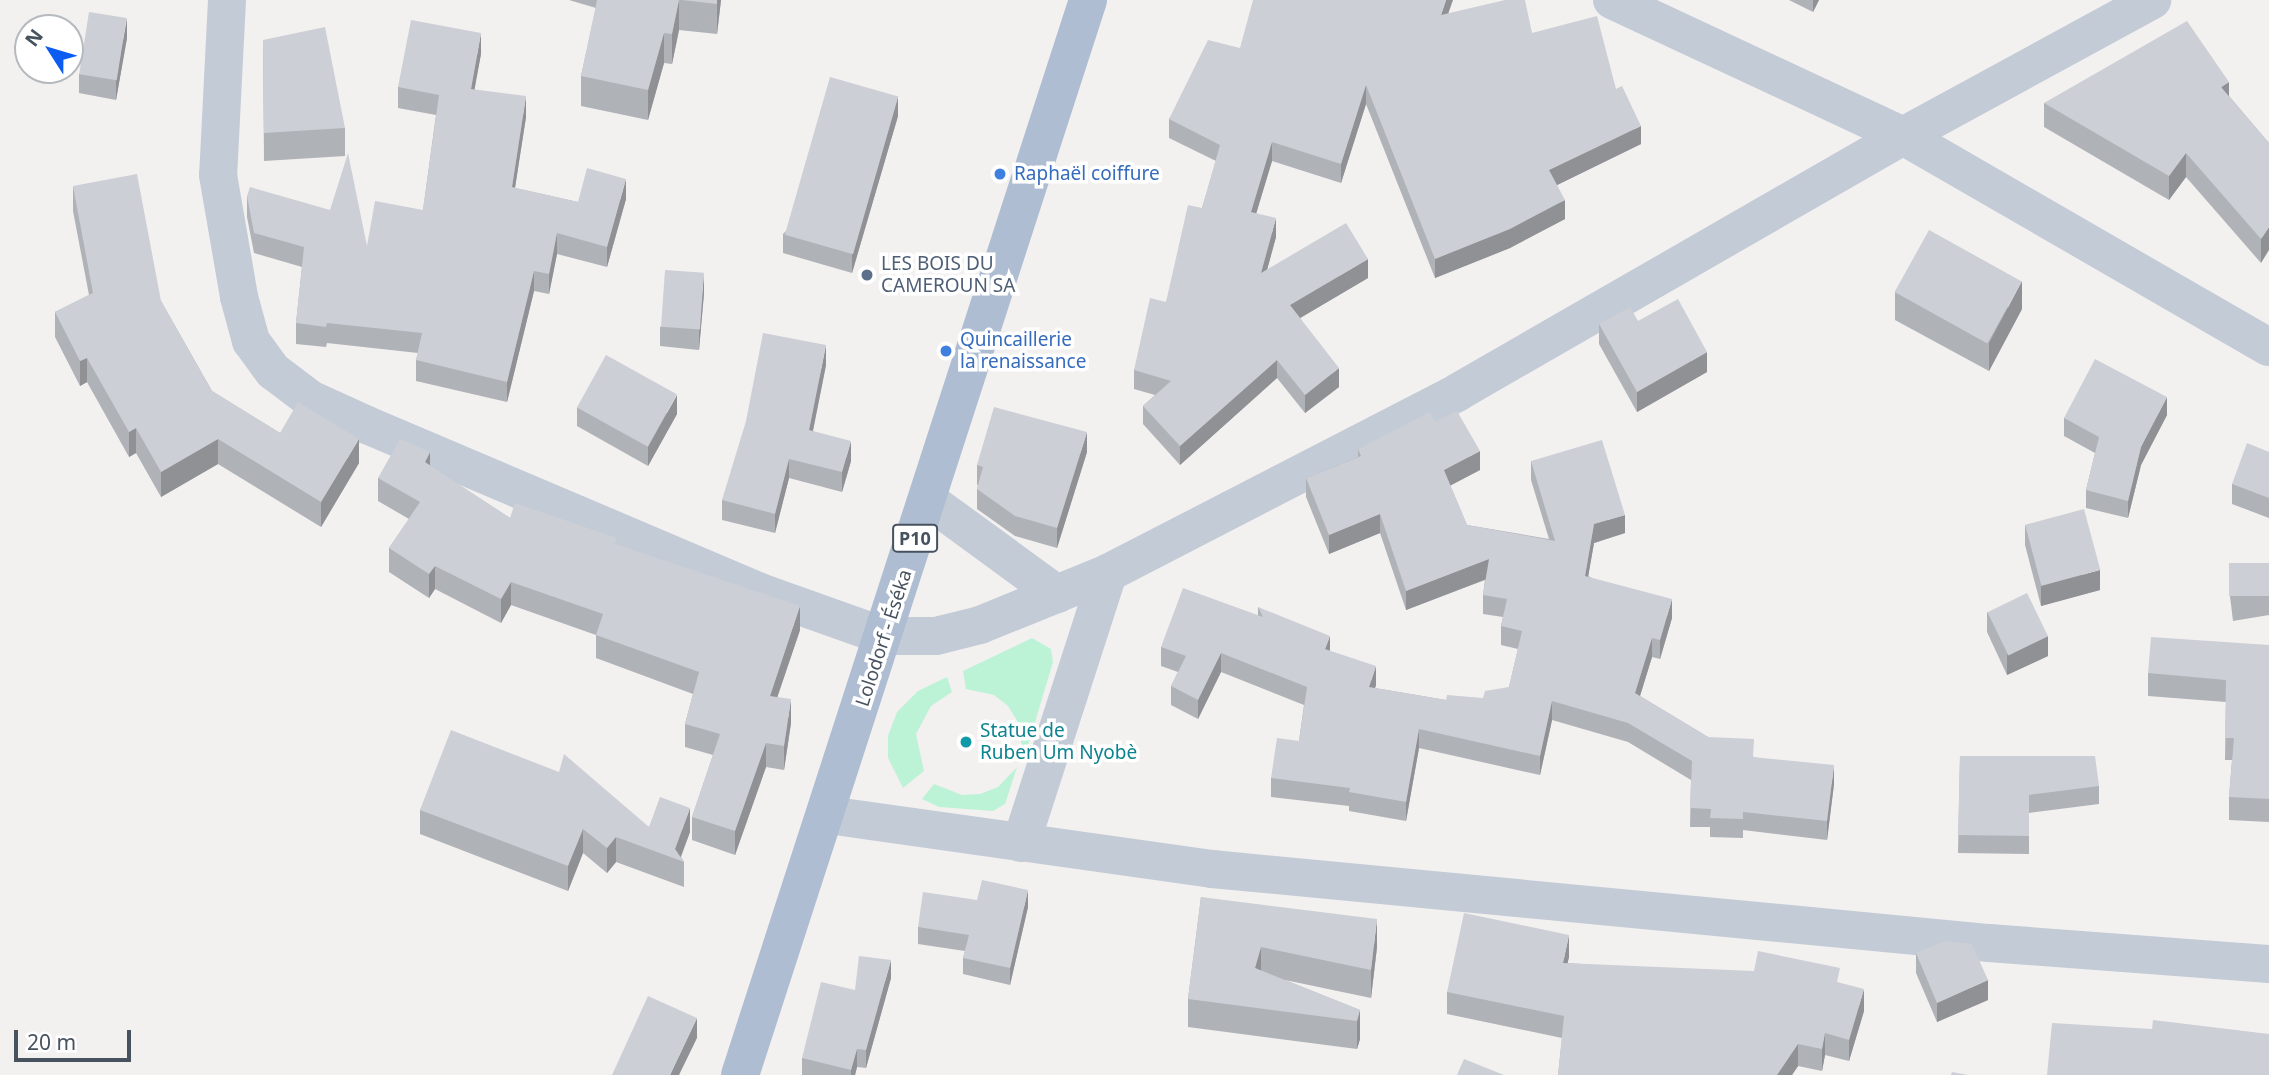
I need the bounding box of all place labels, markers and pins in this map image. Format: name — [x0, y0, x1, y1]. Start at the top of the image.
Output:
place label: Raphaël coiffure — [1014, 163, 1160, 185]
marker: Raphaël coiffure — [992, 166, 1008, 182]
place label: LES BOIS DU CAMEROUN SA — [881, 253, 1015, 297]
marker: LES BOIS DU CAMEROUN SA — [859, 267, 875, 283]
place label: Quincaillerie la renaissance — [960, 329, 1086, 373]
marker: Quincaillerie la renaissance — [938, 343, 954, 359]
place label: Statue de Ruben Um Nyobè — [980, 720, 1137, 764]
marker: Statue de Ruben Um Nyobè — [958, 734, 974, 750]

